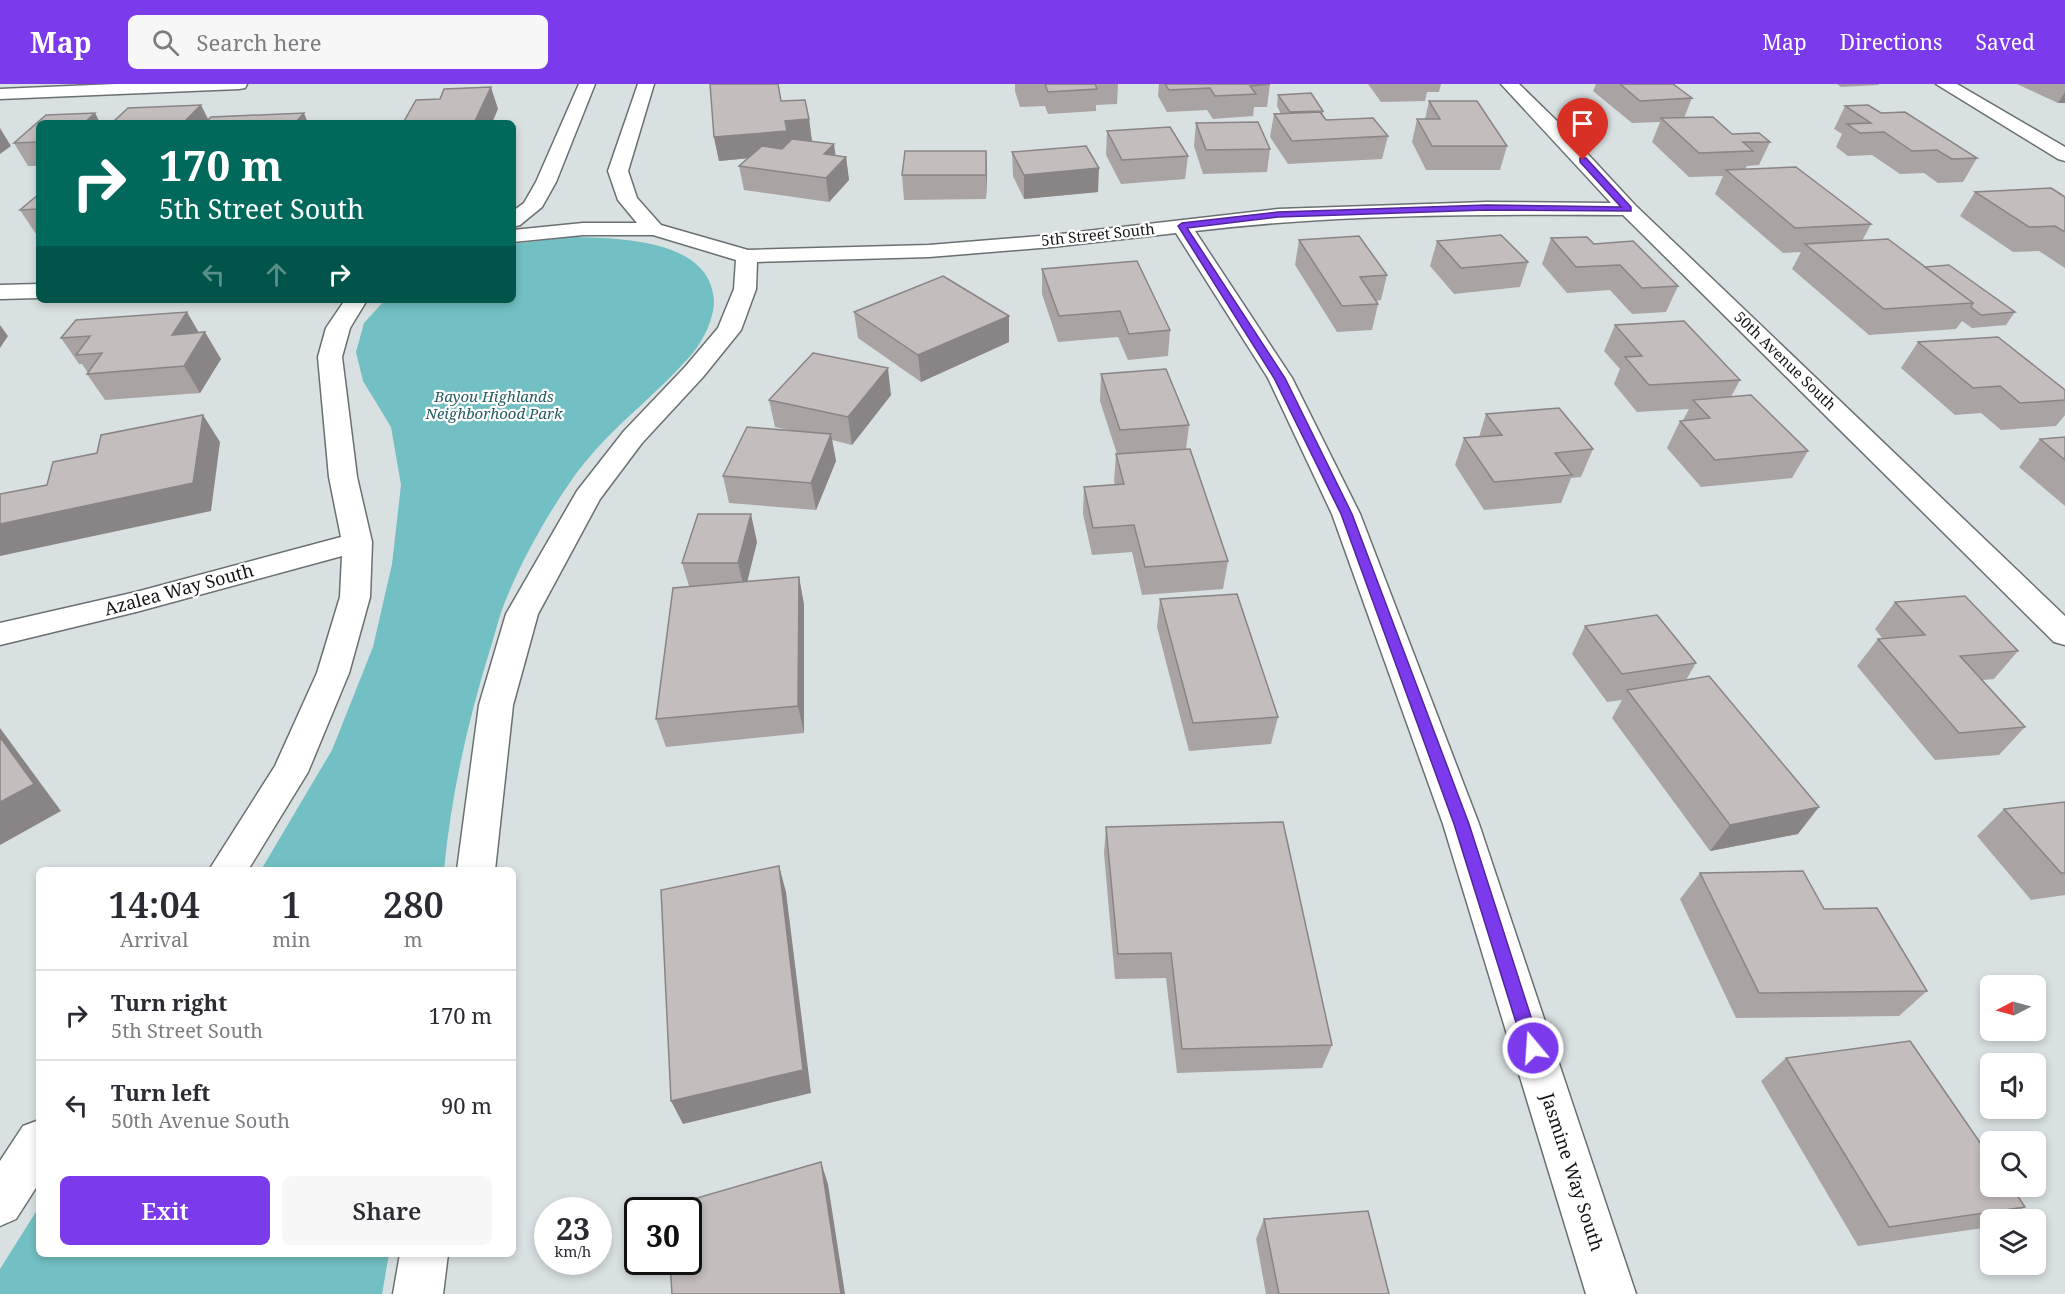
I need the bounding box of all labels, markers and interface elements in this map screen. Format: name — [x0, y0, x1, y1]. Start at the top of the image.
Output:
search box — [128, 15, 548, 69]
text: Map — [30, 23, 92, 61]
icon: search — [149, 26, 182, 59]
text: Search here — [197, 27, 321, 57]
text: Map — [1762, 28, 1807, 56]
text: Directions — [1840, 28, 1942, 56]
text: Saved — [1975, 28, 2035, 56]
pin — [1557, 98, 1608, 160]
icon: arrive — [1566, 107, 1599, 140]
text: 170 m — [159, 136, 283, 193]
icon: right — [60, 144, 138, 222]
text: 5th Street South — [159, 190, 364, 227]
street label: 5th Street South — [1040, 218, 1156, 250]
icon: left — [197, 258, 230, 291]
icon: ahead — [260, 258, 293, 291]
icon: right — [323, 258, 356, 291]
street label: 50th Avenue South — [1731, 306, 1841, 414]
park label: Bayou Highlands Neighborhood Park — [424, 386, 563, 423]
street label: Azalea Way South — [101, 558, 256, 621]
text: 14:04 — [108, 880, 200, 929]
text: 1 — [281, 880, 302, 929]
text: 280 — [383, 880, 444, 929]
text: Arrival — [120, 926, 188, 953]
text: min — [272, 926, 311, 953]
text: m — [404, 926, 423, 953]
north arrow — [1980, 975, 2046, 1041]
map controls — [1980, 975, 2046, 1275]
text: Turn right — [111, 987, 227, 1017]
icon: right — [60, 999, 93, 1032]
text: 170 m — [429, 1000, 492, 1030]
position arrow — [1501, 1016, 1565, 1080]
text: 5th Street South — [111, 1017, 263, 1044]
button: sound — [1980, 1053, 2046, 1119]
text: Turn left — [111, 1077, 210, 1107]
icon: left — [60, 1089, 93, 1122]
street label: Jasmine Way South — [1536, 1089, 1610, 1254]
text: 90 m — [441, 1090, 492, 1120]
text: 50th Avenue South — [111, 1107, 290, 1134]
button: search — [1980, 1131, 2046, 1197]
button: Exit — [60, 1176, 270, 1245]
button: Share — [282, 1176, 492, 1245]
speed limit sign: 30 — [624, 1197, 702, 1275]
text: 23 — [556, 1208, 590, 1249]
button: layers — [1980, 1209, 2046, 1275]
text: km/h — [555, 1241, 591, 1261]

